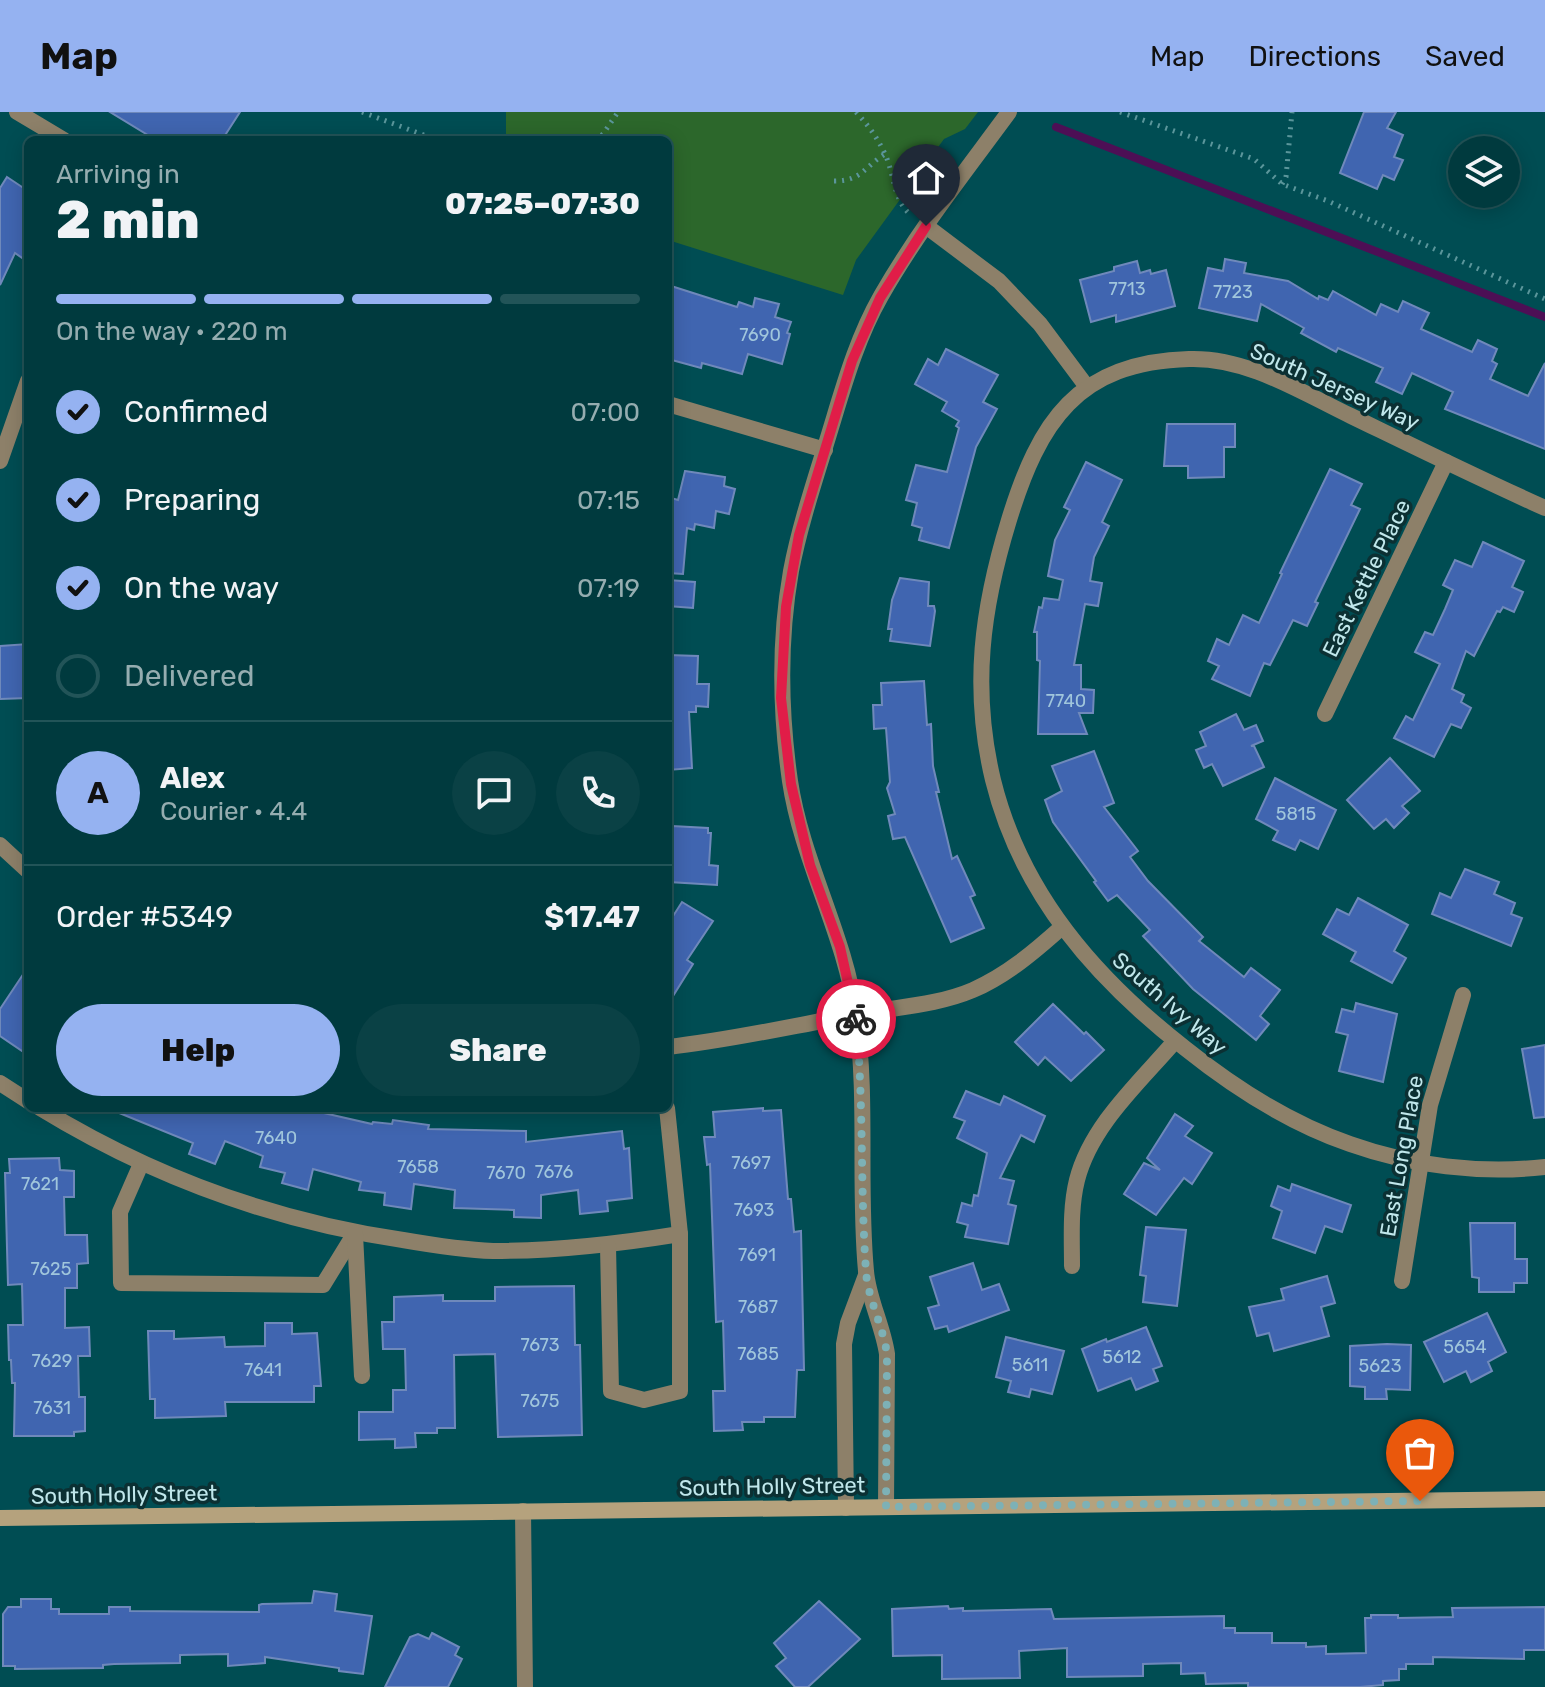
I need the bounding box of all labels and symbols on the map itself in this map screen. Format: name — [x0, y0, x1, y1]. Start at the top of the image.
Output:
pin — [892, 144, 960, 226]
house number: 7713 — [1109, 278, 1146, 300]
house number: 7723 — [1213, 281, 1253, 303]
house number: 7690 — [739, 324, 781, 346]
street label: South Jersey Way — [1246, 337, 1424, 436]
street label: East Kettle Place — [1317, 495, 1416, 661]
house number: 7740 — [1046, 690, 1086, 712]
house number: 5815 — [1276, 803, 1316, 825]
street label: South Ivy Way — [1107, 946, 1232, 1060]
courier — [816, 979, 896, 1059]
street label: East Long Place — [1374, 1073, 1429, 1239]
house number: 7640 — [255, 1127, 297, 1149]
house number: 7697 — [731, 1152, 771, 1174]
house number: 7658 — [397, 1156, 439, 1178]
house number: 7676 — [535, 1161, 573, 1183]
house number: 7670 — [486, 1162, 526, 1184]
house number: 7621 — [21, 1173, 59, 1195]
house number: 7693 — [734, 1199, 774, 1221]
house number: 7691 — [738, 1244, 776, 1266]
house number: 7625 — [31, 1258, 71, 1280]
house number: 7687 — [738, 1296, 778, 1318]
house number: 7673 — [520, 1334, 560, 1356]
house number: 5654 — [1443, 1336, 1487, 1358]
house number: 7685 — [737, 1343, 779, 1365]
house number: 5612 — [1102, 1346, 1142, 1368]
house number: 7629 — [32, 1350, 72, 1372]
house number: 5611 — [1012, 1354, 1048, 1376]
house number: 5623 — [1359, 1355, 1401, 1377]
house number: 7641 — [244, 1359, 282, 1381]
house number: 7675 — [521, 1390, 559, 1412]
house number: 7631 — [33, 1397, 71, 1419]
pin — [1386, 1419, 1454, 1501]
street label: South Holly Street — [679, 1471, 866, 1502]
street label: South Holly Street — [31, 1479, 218, 1510]

